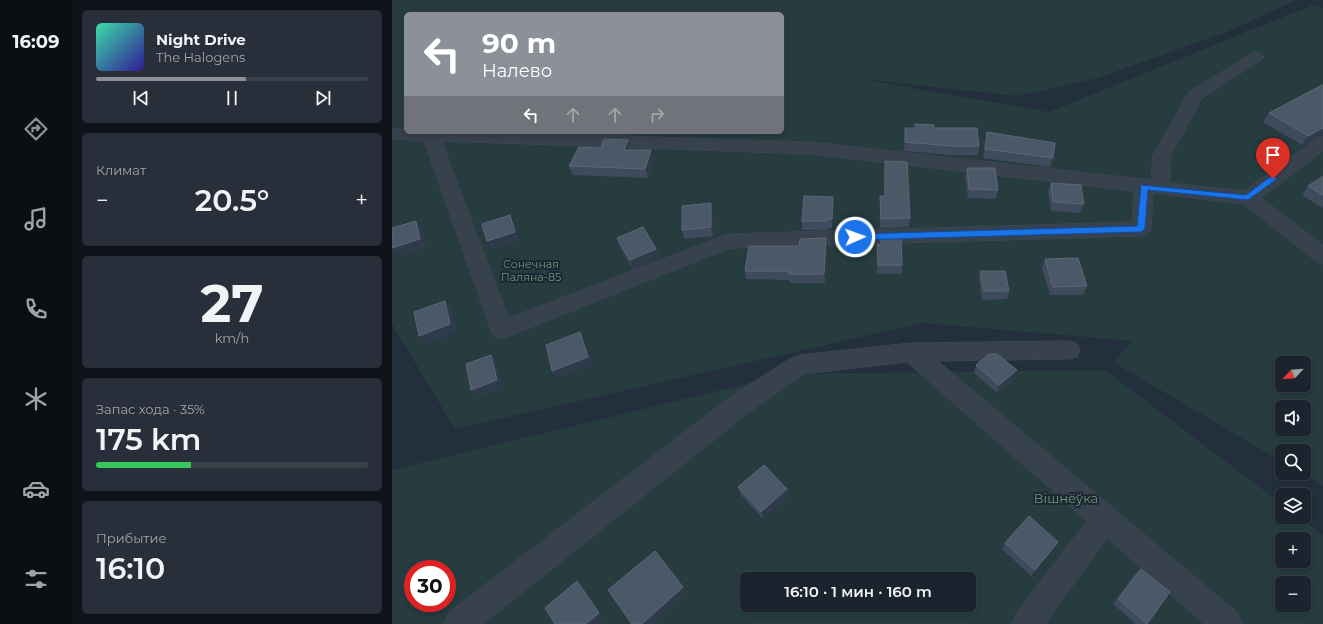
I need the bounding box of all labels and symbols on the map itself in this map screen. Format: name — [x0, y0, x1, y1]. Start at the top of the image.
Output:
pin — [1256, 138, 1290, 179]
position arrow — [834, 216, 876, 258]
park label: Сонечная Паляна-85 — [501, 257, 561, 284]
north arrow — [1275, 356, 1311, 392]
park label: Вішнёўка — [1034, 490, 1098, 506]
speed limit sign: 30 — [404, 560, 456, 612]

